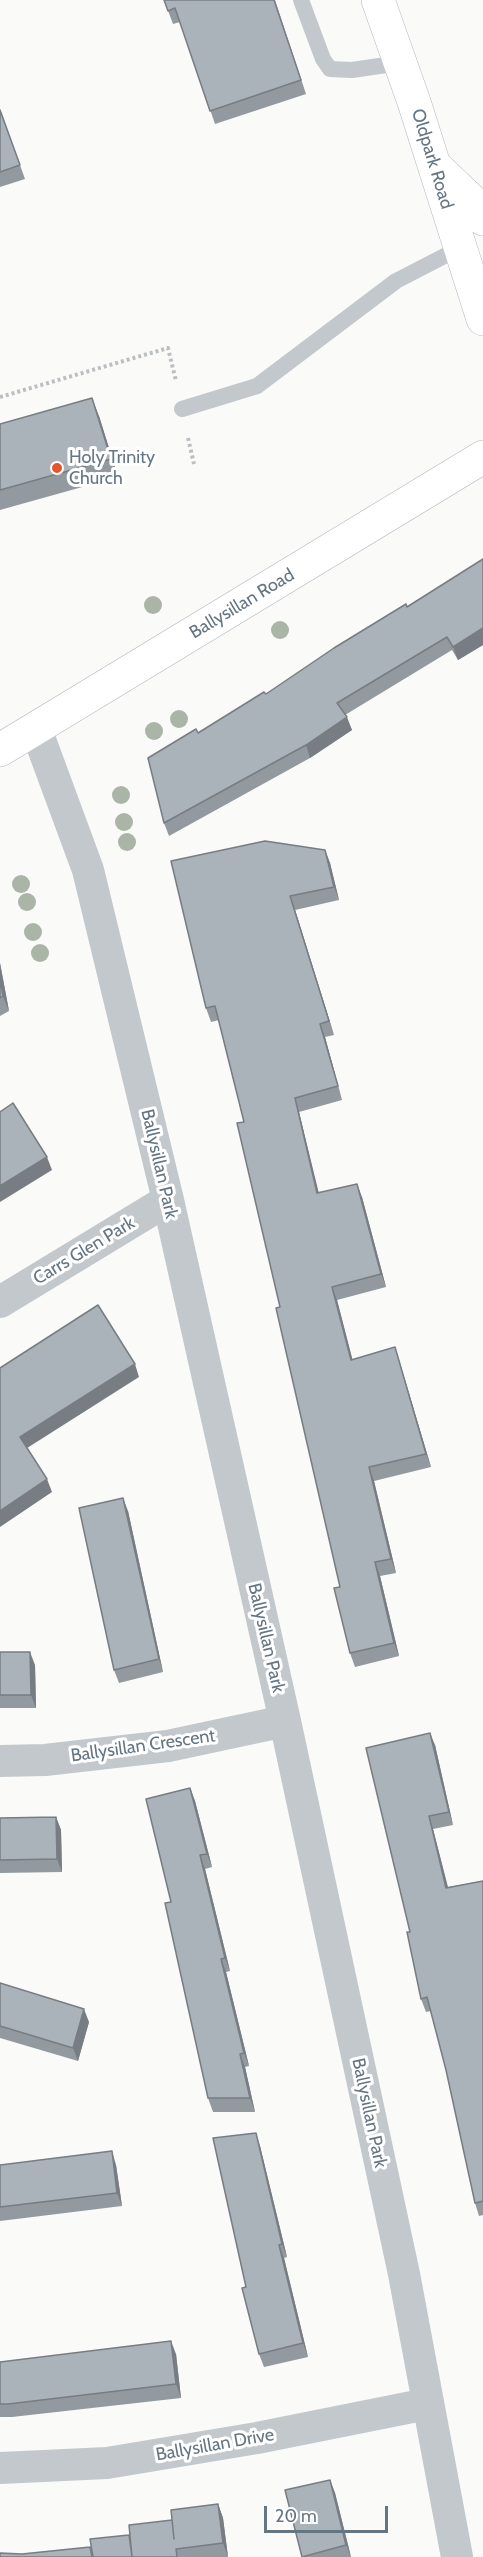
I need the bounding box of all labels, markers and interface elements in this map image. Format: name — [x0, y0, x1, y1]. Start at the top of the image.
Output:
street label: Oldpark Road — [407, 106, 457, 212]
place label: Holy Trinity Church — [69, 447, 155, 490]
marker: Holy Trinity Church — [50, 461, 64, 475]
street label: Ballysillan Road — [186, 564, 298, 644]
street label: Ballysillan Park — [136, 1107, 182, 1221]
street label: Carrs Glen Park — [29, 1212, 139, 1290]
street label: Ballysillan Park — [243, 1581, 289, 1695]
street label: Ballysillan Crescent — [69, 1725, 217, 1767]
street label: Ballysillan Park — [347, 2056, 391, 2170]
street label: Ballysillan Drive — [154, 2424, 276, 2466]
scale bar — [267, 2494, 392, 2532]
text: 20 m — [275, 2505, 317, 2527]

